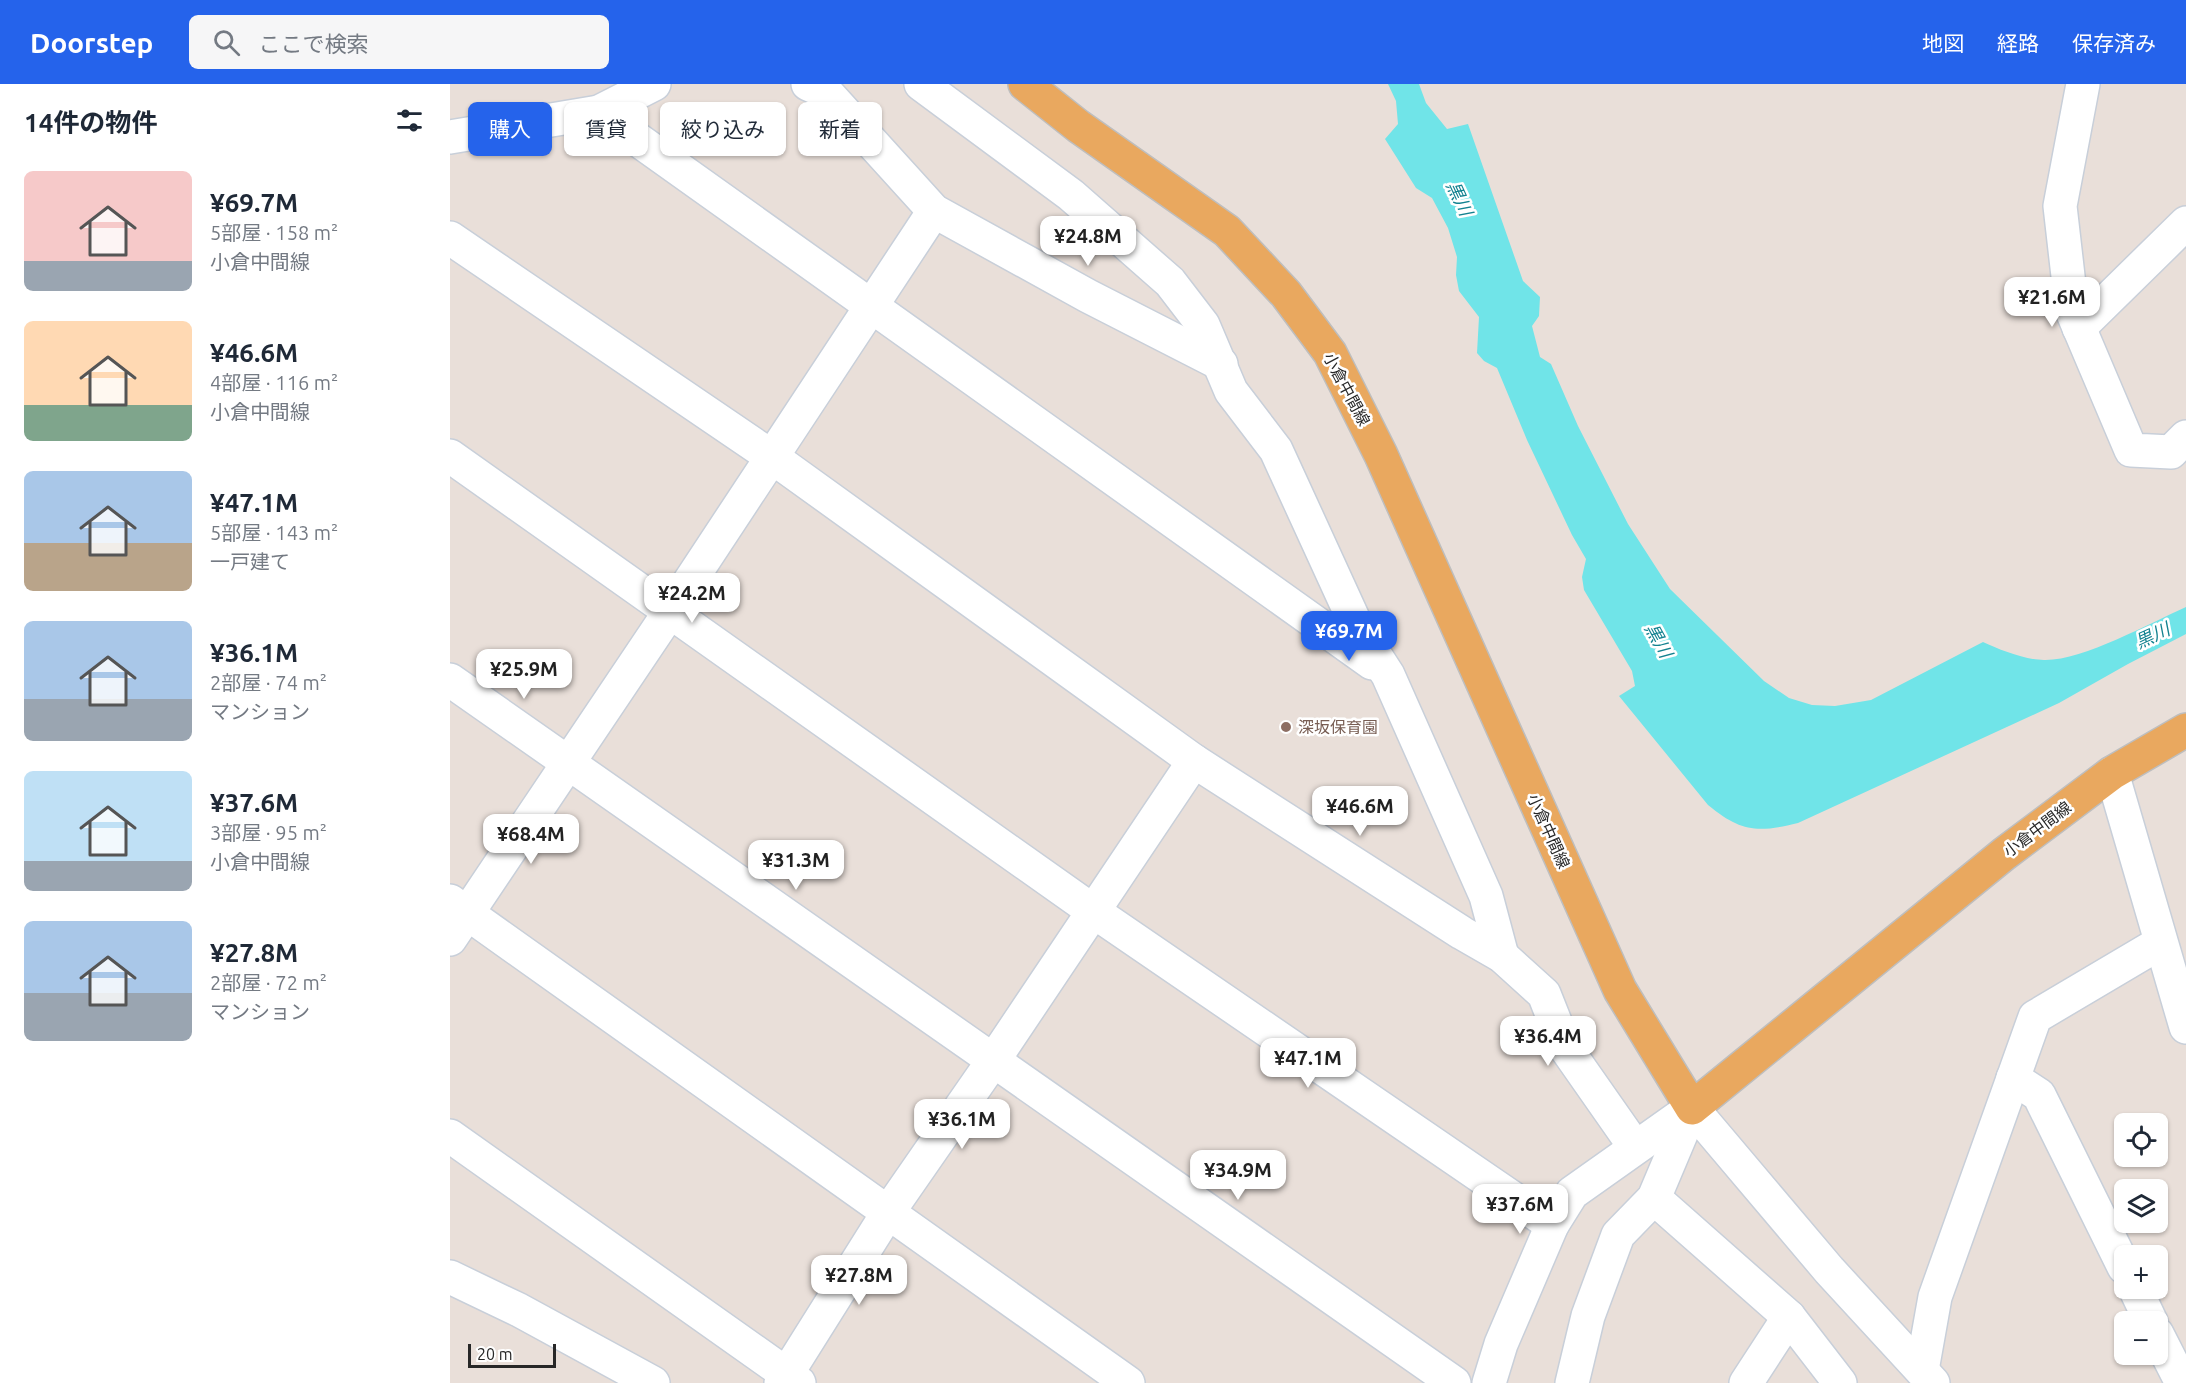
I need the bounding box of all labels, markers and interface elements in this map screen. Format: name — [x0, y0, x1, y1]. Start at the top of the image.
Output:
search box — [189, 15, 609, 69]
icon: search — [210, 26, 243, 59]
text: Doorstep — [30, 27, 153, 58]
text: ここで検索 — [258, 31, 368, 56]
text: 地図 — [1922, 31, 1964, 55]
text: 経路 — [1997, 31, 2039, 55]
text: 保存済み — [2072, 31, 2156, 55]
chip: 購入 — [468, 102, 552, 156]
chip: 賃貸 — [564, 102, 648, 156]
chip: 絞り込み — [660, 102, 786, 156]
chip: 新着 — [798, 102, 882, 156]
icon: filters — [393, 104, 426, 137]
text: 14件の物件 — [24, 108, 157, 137]
water label: 黒川 — [1443, 177, 1478, 220]
text: ¥69.7M — [210, 188, 298, 217]
icon: home — [72, 195, 144, 267]
pin: ¥24.8M — [1039, 216, 1137, 267]
text: 5部屋 · 158 m² — [210, 221, 338, 244]
text: ¥24.8M — [1054, 224, 1122, 247]
text: 小倉中間線 — [210, 250, 310, 273]
pin: ¥21.6M — [2003, 277, 2101, 328]
text: ¥21.6M — [2018, 285, 2086, 308]
text: ¥46.6M — [210, 338, 298, 367]
icon: home — [72, 345, 144, 417]
street label: 小倉中間線 — [1320, 349, 1374, 429]
text: 4部屋 · 116 m² — [210, 371, 338, 394]
text: 小倉中間線 — [210, 400, 310, 423]
text: ¥47.1M — [210, 488, 298, 517]
icon: home — [72, 495, 144, 567]
text: 5部屋 · 143 m² — [210, 521, 338, 544]
text: 一戸建て — [210, 550, 290, 573]
pin: ¥24.2M — [643, 573, 741, 624]
text: ¥24.2M — [658, 581, 726, 604]
pin: ¥69.7M — [1300, 611, 1398, 662]
water label: 黒川 — [2131, 617, 2174, 652]
text: ¥69.7M — [1315, 619, 1383, 642]
water label: 黒川 — [1642, 619, 1677, 662]
text: ¥36.1M — [210, 638, 298, 667]
icon: home — [72, 645, 144, 717]
pin: ¥25.9M — [475, 649, 573, 700]
text: ¥25.9M — [490, 657, 558, 680]
text: 2部屋 · 74 m² — [210, 671, 327, 694]
text: マンション — [210, 700, 310, 723]
place label: 深坂保育園 — [1298, 718, 1378, 736]
marker: 深坂保育園 — [1279, 720, 1293, 734]
pin: ¥46.6M — [1311, 786, 1409, 837]
text: ¥37.6M — [210, 788, 298, 817]
street label: 小倉中間線 — [1525, 791, 1573, 871]
text: ¥46.6M — [1326, 794, 1394, 817]
icon: home — [72, 795, 144, 867]
street label: 小倉中間線 — [2000, 798, 2074, 860]
pin: ¥68.4M — [482, 814, 580, 865]
text: 3部屋 · 95 m² — [210, 821, 327, 844]
text: ¥68.4M — [497, 822, 565, 845]
pin: ¥31.3M — [747, 840, 845, 891]
text: ¥31.3M — [762, 848, 830, 871]
text: 小倉中間線 — [210, 850, 310, 873]
text: ¥27.8M — [210, 938, 298, 967]
icon: home — [72, 945, 144, 1017]
text: 2部屋 · 72 m² — [210, 971, 327, 994]
text: マンション — [210, 1000, 310, 1023]
pin: ¥36.4M — [1499, 1016, 1597, 1067]
text: ¥36.4M — [1514, 1024, 1582, 1047]
pin: ¥47.1M — [1259, 1038, 1357, 1089]
text: ¥47.1M — [1274, 1046, 1342, 1069]
pin: ¥36.1M — [913, 1099, 1011, 1150]
text: ¥36.1M — [928, 1107, 996, 1130]
map controls — [2114, 1113, 2168, 1365]
button: locate — [2114, 1113, 2168, 1167]
pin: ¥34.9M — [1189, 1150, 1287, 1201]
text: ¥34.9M — [1204, 1158, 1272, 1181]
button: layers — [2114, 1179, 2168, 1233]
pin: ¥37.6M — [1471, 1184, 1569, 1235]
text: ¥37.6M — [1486, 1192, 1554, 1215]
button: + — [2114, 1245, 2168, 1299]
pin: ¥27.8M — [810, 1255, 908, 1306]
text: ¥27.8M — [825, 1263, 893, 1286]
button: − — [2114, 1311, 2168, 1365]
scale bar — [468, 1341, 556, 1368]
text: 20 m — [477, 1345, 513, 1363]

